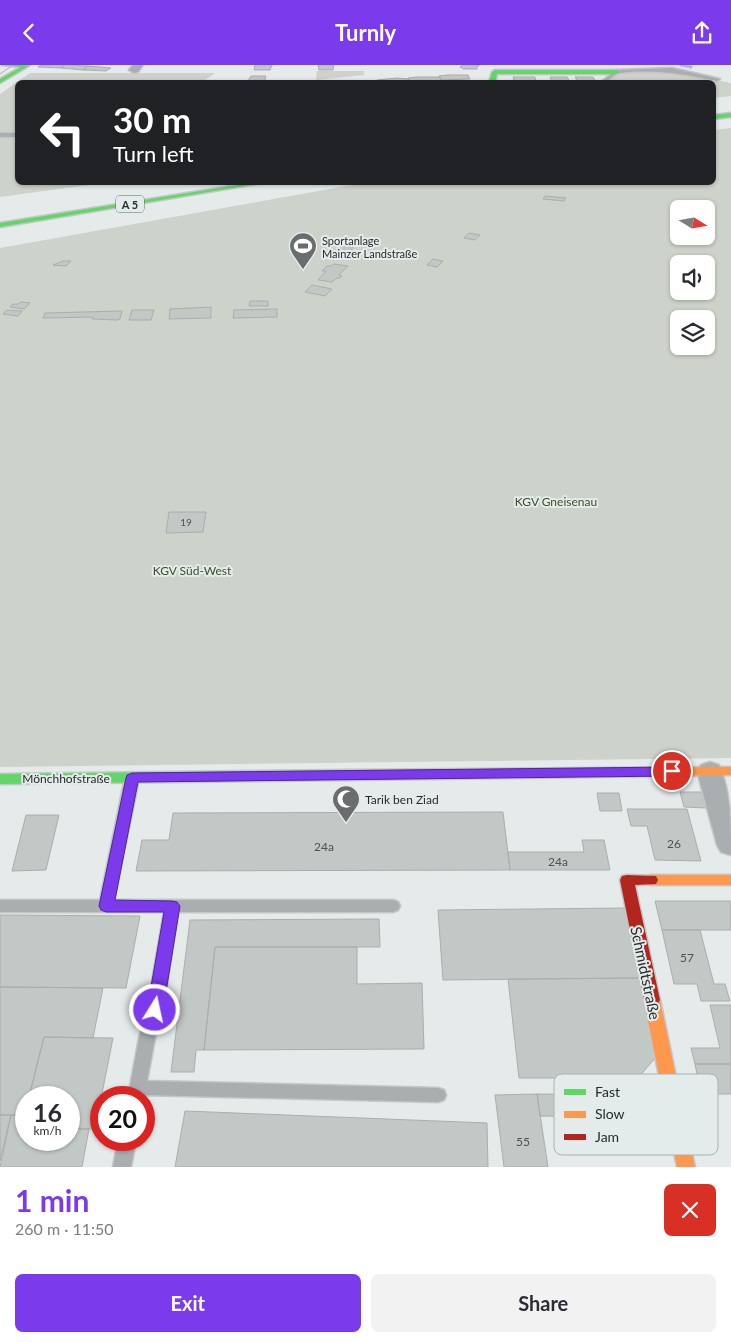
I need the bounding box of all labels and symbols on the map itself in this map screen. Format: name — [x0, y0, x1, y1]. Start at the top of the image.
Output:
road number: A 5 — [116, 195, 144, 213]
north arrow — [670, 200, 715, 245]
sports icon: Sportanlage Mainzer Landstraße — [288, 231, 318, 270]
place label: Sportanlage Mainzer Landstraße — [322, 234, 417, 260]
park label: KGV Gneisenau — [515, 494, 597, 509]
house number: 19 — [180, 516, 192, 528]
park label: KGV Süd-West — [153, 563, 232, 578]
pin — [651, 750, 693, 792]
street label: Mönchhofstraße — [22, 771, 110, 786]
mosque icon: Tarik ben Ziad — [331, 784, 361, 823]
place label: Tarik ben Ziad — [365, 792, 439, 807]
house number: 26 — [667, 836, 681, 851]
house number: 24a — [314, 839, 334, 854]
house number: 24a — [548, 854, 568, 869]
street label: Schmidtstraße — [627, 925, 665, 1021]
house number: 57 — [680, 950, 694, 965]
position arrow — [128, 983, 180, 1035]
legend — [554, 1074, 718, 1155]
text: Fast — [595, 1083, 620, 1100]
speed limit sign: 20 — [90, 1086, 155, 1151]
text: Slow — [595, 1105, 625, 1122]
text: Jam — [595, 1128, 619, 1145]
house number: 55 — [516, 1134, 530, 1149]

